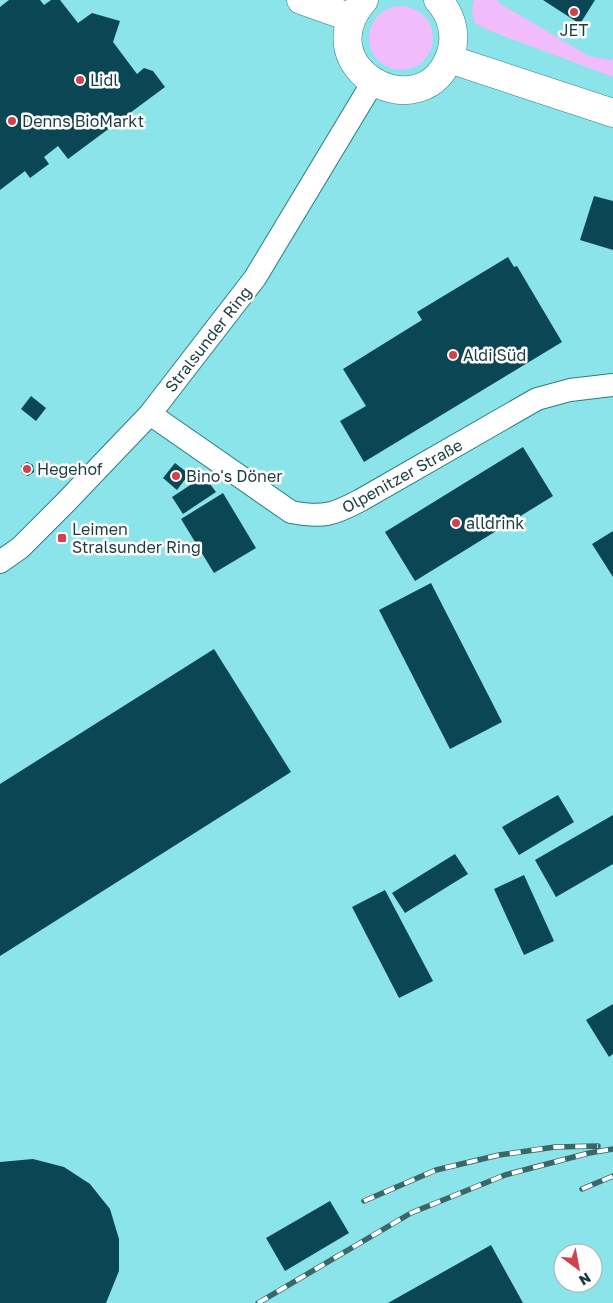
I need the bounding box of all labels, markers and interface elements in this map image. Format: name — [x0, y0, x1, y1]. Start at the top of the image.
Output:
marker: JET — [568, 6, 580, 18]
place label: JET — [560, 20, 588, 40]
place label: Lidl — [90, 70, 118, 90]
marker: Lidl — [74, 74, 86, 86]
place label: Denns BioMarkt — [22, 111, 144, 131]
marker: Denns BioMarkt — [6, 115, 18, 127]
street label: Stralsunder Ring — [160, 282, 256, 396]
place label: Aldi Süd — [463, 345, 526, 365]
marker: Aldi Süd — [447, 349, 459, 361]
street label: Olpenitzer Straße — [338, 435, 466, 517]
place label: Hegehof — [37, 459, 103, 479]
marker: Hegehof — [21, 463, 33, 475]
place label: Bino's Döner — [186, 466, 282, 486]
marker: Bino's Döner — [170, 470, 182, 482]
place label: alldrink — [466, 513, 524, 533]
marker: alldrink — [450, 517, 462, 529]
place label: Leimen Stralsunder Ring — [72, 519, 201, 557]
marker: Leimen Stralsunder Ring — [56, 532, 68, 544]
north arrow — [553, 1243, 603, 1293]
text: N — [576, 1269, 594, 1289]

